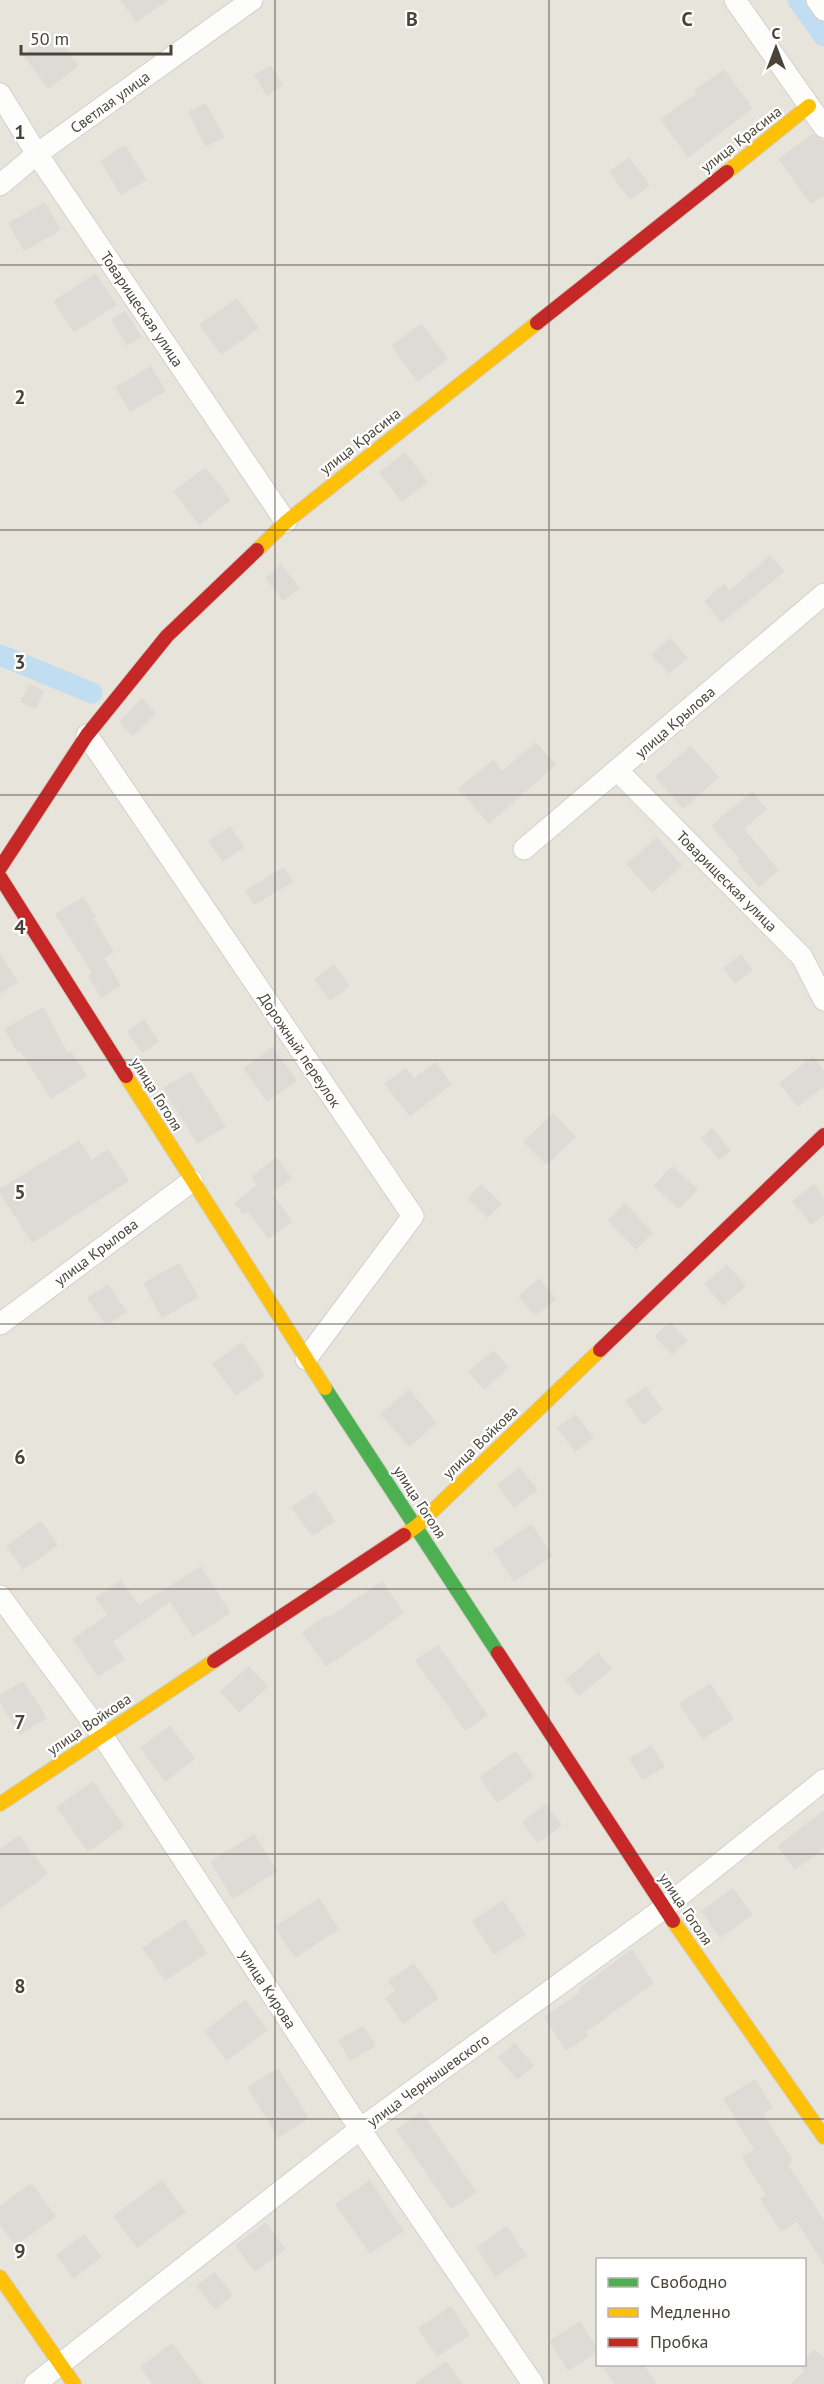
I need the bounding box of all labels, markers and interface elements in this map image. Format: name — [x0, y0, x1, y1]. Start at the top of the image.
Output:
text: B — [406, 6, 418, 32]
text: C — [681, 6, 693, 32]
scale bar — [21, 18, 171, 56]
north arrow — [746, 18, 806, 78]
text: С — [772, 23, 781, 43]
text: 50 m — [30, 27, 69, 50]
street label: Светлая улица — [67, 67, 153, 137]
street label: улица Красина — [697, 102, 785, 176]
text: 1 — [14, 119, 26, 145]
street label: Товарищеская улица — [96, 248, 188, 370]
text: 2 — [14, 384, 26, 410]
street label: улица Красина — [316, 404, 404, 478]
text: 3 — [14, 649, 26, 675]
street label: улица Крылова — [631, 682, 719, 762]
street label: Товарищеская улица — [673, 827, 781, 935]
text: 4 — [14, 914, 26, 940]
street label: Дорожный переулок — [255, 989, 346, 1112]
street label: улица Гоголя — [127, 1054, 187, 1134]
text: 5 — [14, 1179, 26, 1205]
street label: улица Крылова — [50, 1214, 142, 1290]
street label: улица Войкова — [438, 1401, 522, 1483]
text: 6 — [14, 1444, 26, 1470]
street label: улица Гоголя — [389, 1462, 451, 1542]
street label: улица Войкова — [43, 1689, 135, 1759]
text: 7 — [14, 1709, 26, 1735]
street label: улица Гоголя — [655, 1869, 717, 1949]
street label: улица Кирова — [235, 1946, 301, 2032]
text: 8 — [14, 1973, 26, 1999]
street label: улица Чернышевского — [363, 2029, 493, 2131]
text: 9 — [14, 2238, 26, 2264]
legend — [596, 2258, 806, 2366]
text: Свободно — [650, 2270, 727, 2293]
text: Медленно — [650, 2300, 731, 2323]
text: Пробка — [650, 2330, 708, 2353]

